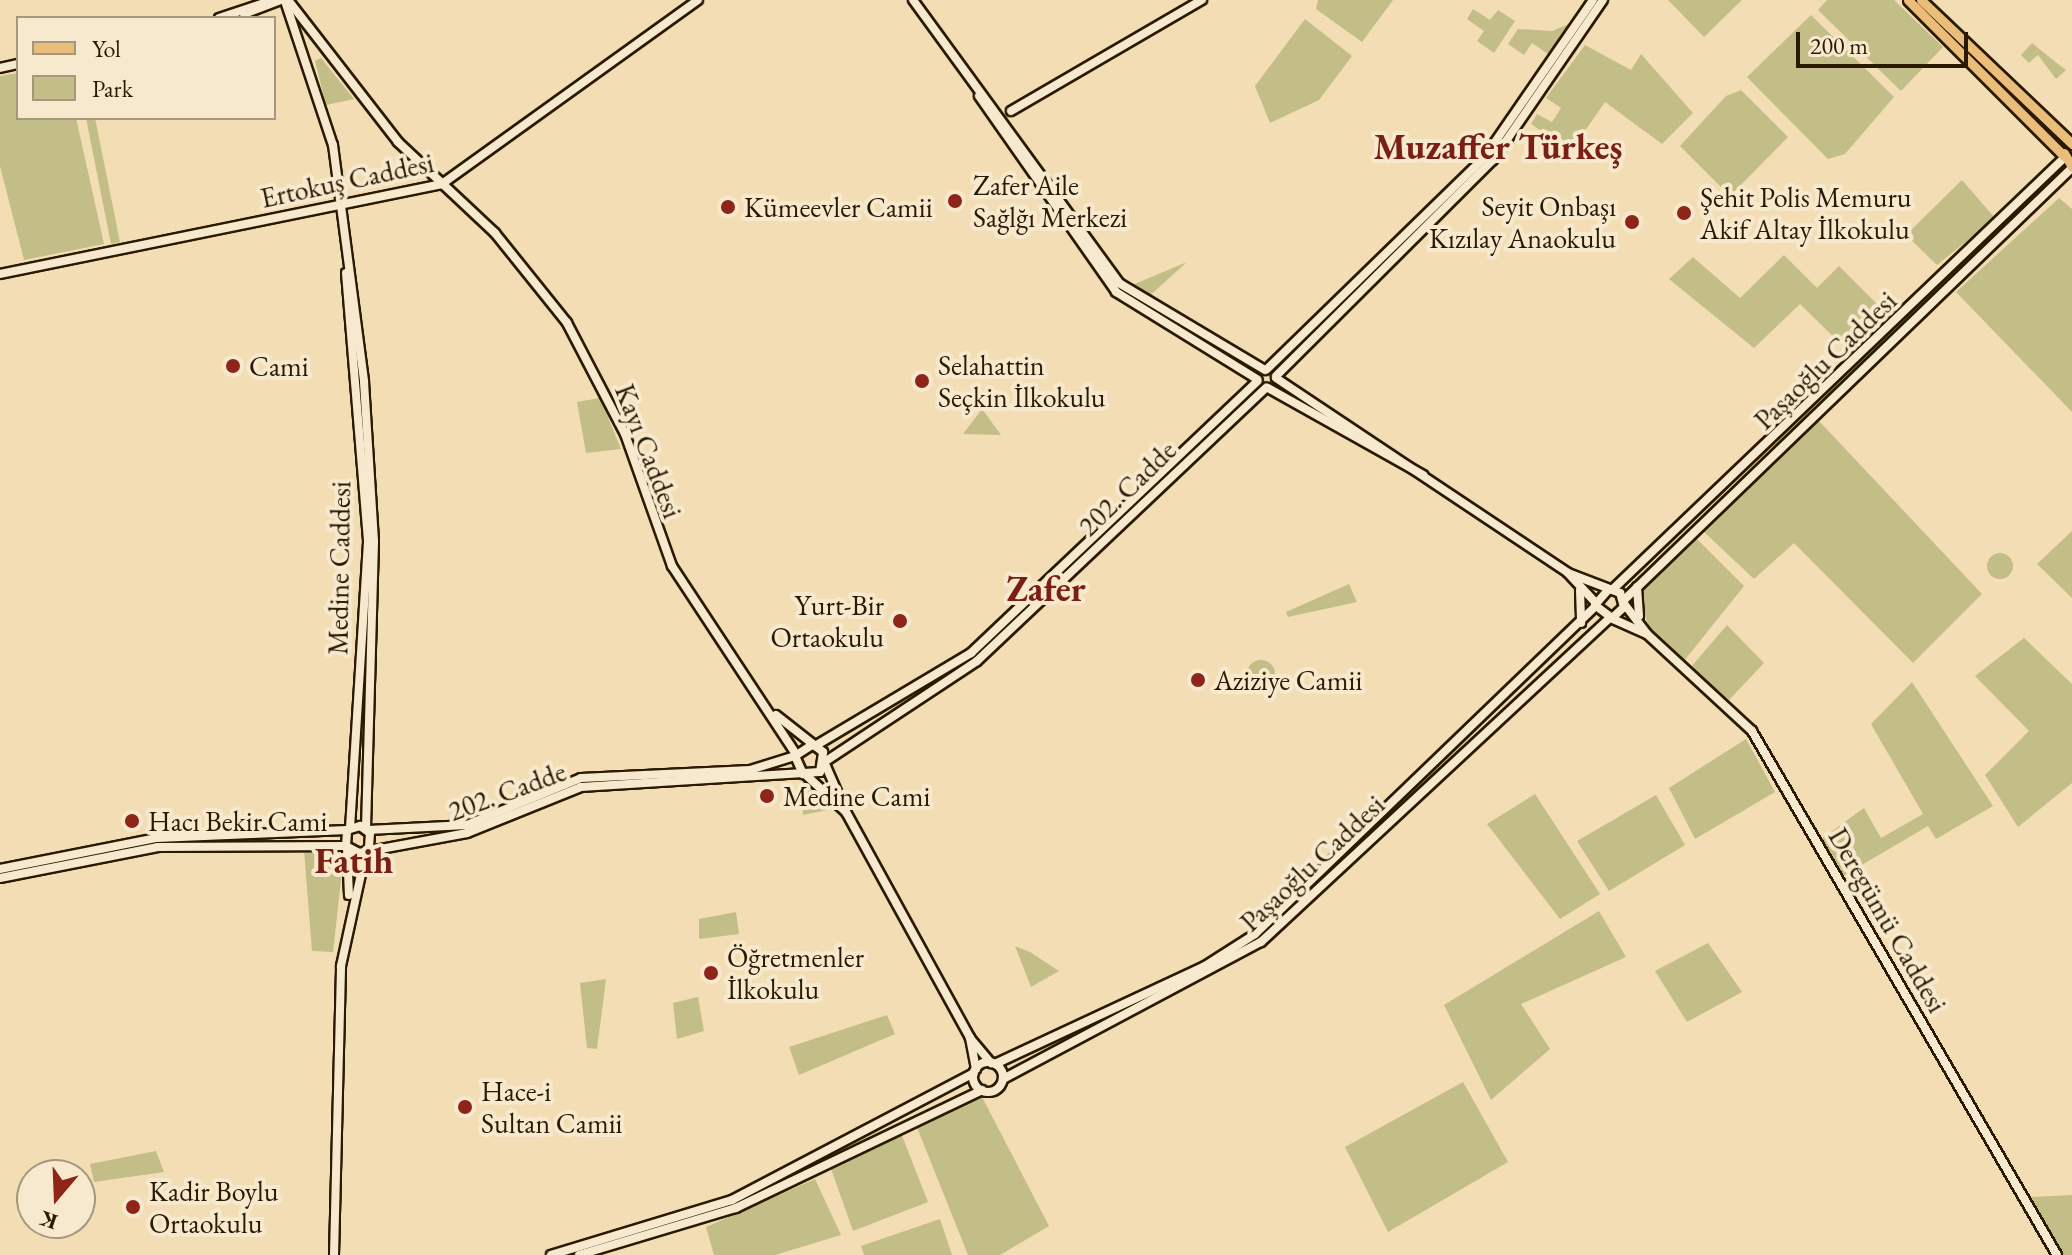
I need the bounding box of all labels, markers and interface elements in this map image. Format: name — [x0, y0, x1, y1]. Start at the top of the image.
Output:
legend — [16, 16, 276, 120]
scale bar — [1800, 16, 1972, 66]
text: 200 m — [1810, 30, 1868, 61]
text: Yol — [92, 33, 121, 64]
text: Park — [92, 73, 133, 104]
district label: Muzaffer Türkeş — [1373, 125, 1623, 169]
street label: Ertokuş Caddesi — [257, 145, 437, 215]
place label: Zafer Aile Sağlğı Merkezi — [973, 168, 1127, 234]
place label: Şehit Polis Memuru Akif Altay İlkokulu — [1700, 180, 1912, 246]
place label: Seyit Onbaşı Kızılay Anaokulu — [1429, 189, 1616, 255]
place label: Kümeevler Camii — [744, 190, 933, 224]
marker: Zafer Aile Sağlğı Merkezi — [944, 190, 966, 212]
marker: Kümeevler Camii — [719, 198, 737, 216]
marker: Şehit Polis Memuru Akif Altay İlkokulu — [1675, 204, 1693, 222]
marker: Seyit Onbaşı Kızılay Anaokulu — [1623, 213, 1641, 231]
street label: Paşaoğlu Caddesi — [1747, 284, 1903, 436]
place label: Selahattin Seçkin İlkokulu — [938, 348, 1106, 414]
place label: Cami — [249, 349, 309, 383]
marker: Cami — [224, 357, 242, 375]
marker: Selahattin Seçkin İlkokulu — [913, 372, 931, 390]
street label: Kayı Caddesi — [608, 379, 690, 523]
street label: 202. Cadde — [1071, 433, 1183, 543]
street label: Medine Caddesi — [321, 481, 357, 655]
district label: Zafer — [1006, 567, 1086, 611]
place label: Yurt-Bir Ortaokulu — [771, 588, 884, 654]
marker: Yurt-Bir Ortaokulu — [891, 612, 909, 630]
place label: Aziziye Camii — [1214, 663, 1362, 697]
marker: Aziziye Camii — [1189, 671, 1207, 689]
street label: 202. Cadde — [444, 754, 570, 828]
place label: Medine Cami — [783, 779, 930, 813]
marker: Medine Cami — [758, 787, 776, 805]
street label: Paşaoğlu Caddesi — [1233, 788, 1391, 938]
place label: Hacı Bekir Cami — [148, 804, 327, 838]
marker: Hacı Bekir Cami — [123, 812, 141, 830]
street label: Deregümü Caddesi — [1822, 822, 1954, 1018]
district label: Fatih — [315, 839, 393, 883]
place label: Öğretmenler İlkokulu — [727, 940, 864, 1006]
marker: Öğretmenler İlkokulu — [702, 964, 720, 982]
place label: Hace-i Sultan Camii — [481, 1074, 622, 1140]
marker: Hace-i Sultan Camii — [456, 1098, 474, 1116]
north arrow — [16, 1159, 96, 1239]
place label: Kadir Boylu Ortaokulu — [149, 1174, 279, 1240]
marker: Kadir Boylu Ortaokulu — [124, 1198, 142, 1216]
text: K — [36, 1204, 61, 1237]

